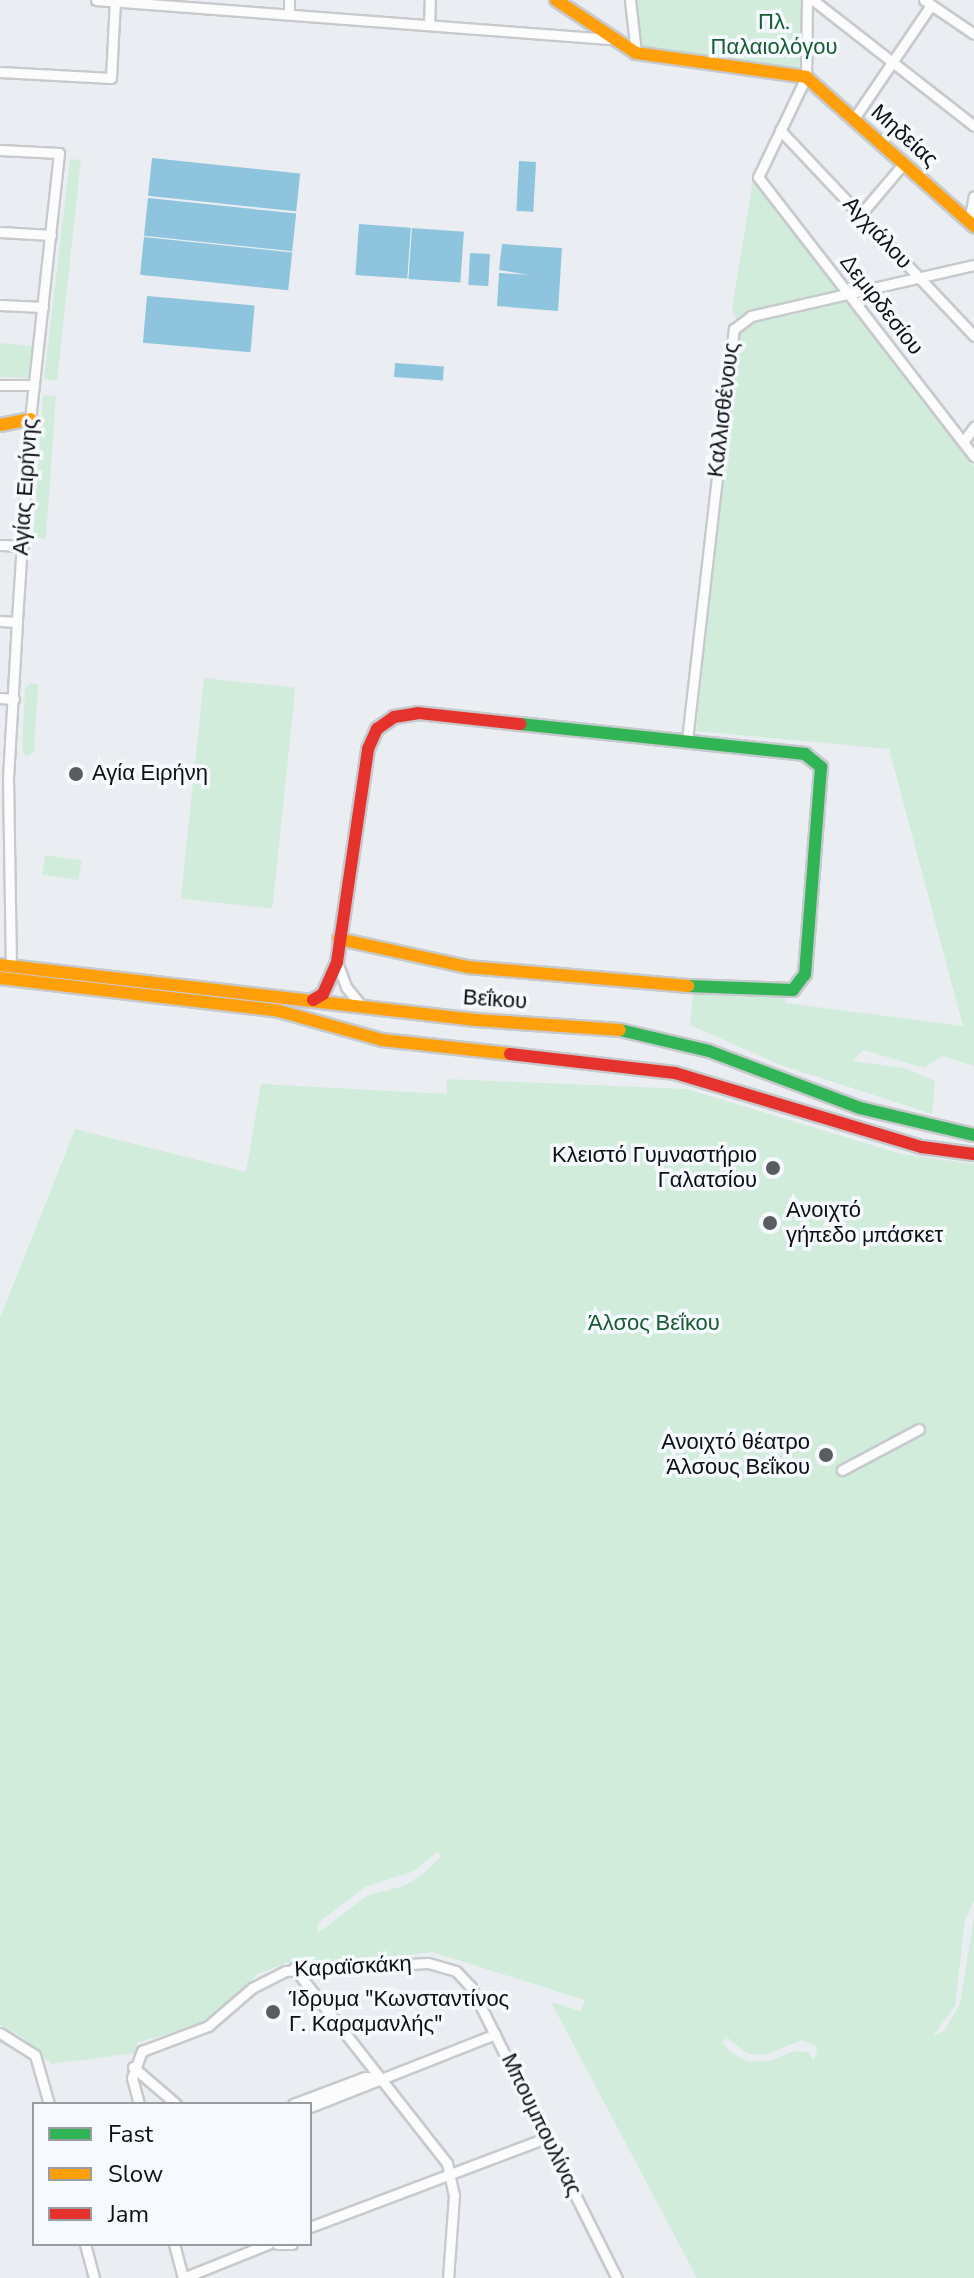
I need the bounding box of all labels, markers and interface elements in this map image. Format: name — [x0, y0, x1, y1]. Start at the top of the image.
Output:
park label: Πλ. Παλαιολόγου — [711, 9, 837, 60]
street label: Μηδείας — [865, 99, 943, 173]
street label: Αγχιάλου — [837, 191, 917, 275]
street label: Δεμιρδεσίου — [834, 249, 928, 361]
street label: Καλλισθένους — [703, 341, 745, 479]
street label: Αγίας Ειρήνης — [8, 418, 44, 556]
place label: Αγία Ειρήνη — [92, 761, 208, 787]
marker: Αγία Ειρήνη — [67, 765, 85, 783]
street label: Βεΐκου — [462, 985, 528, 1015]
place label: Κλειστό Γυμναστήριο Γαλατσίου — [552, 1142, 757, 1194]
marker: Κλειστό Γυμναστήριο Γαλατσίου — [764, 1159, 782, 1177]
place label: Ανοιχτό γήπεδο μπάσκετ — [786, 1197, 943, 1248]
marker: Ανοιχτό γήπεδο μπάσκετ — [761, 1214, 779, 1232]
park label: Άλσος Βεΐκου — [588, 1311, 720, 1337]
place label: Ανοιχτό θέατρο Άλσους Βεΐκου — [661, 1429, 810, 1480]
marker: Ανοιχτό θέατρο Άλσους Βεΐκου — [817, 1446, 835, 1464]
street label: Καραϊσκάκη — [294, 1951, 412, 1983]
place label: Ίδρυμα "Κωνσταντίνος Γ. Καραμανλής" — [289, 1986, 509, 2038]
marker: Ίδρυμα "Κωνσταντίνος Γ. Καραμανλής" — [264, 2003, 282, 2021]
street label: Μπουμπουλίνας — [495, 2049, 587, 2201]
legend — [32, 2102, 312, 2246]
text: Fast — [108, 2118, 153, 2150]
text: Slow — [108, 2158, 163, 2190]
text: Jam — [108, 2198, 149, 2230]

